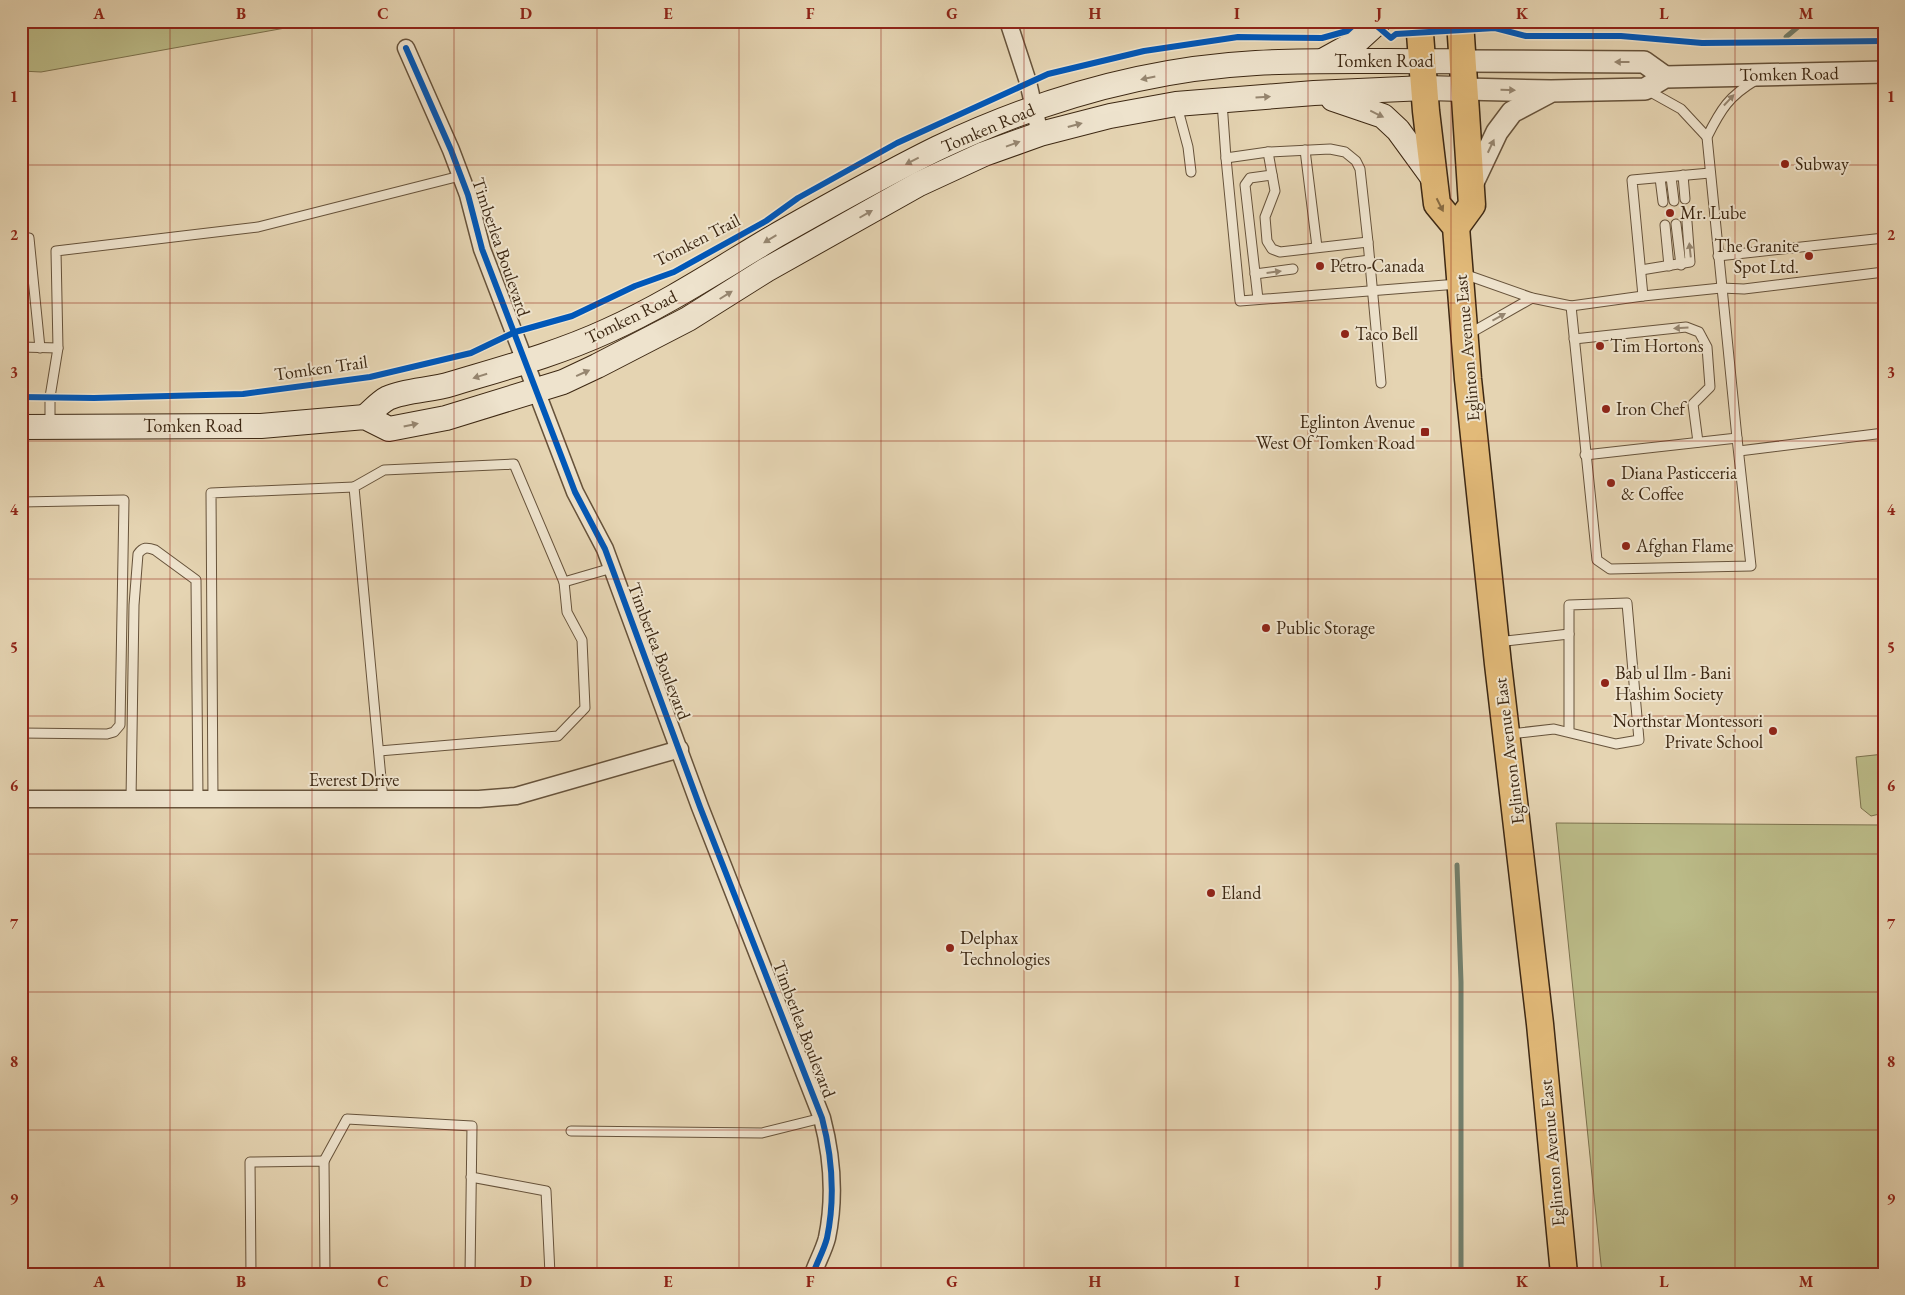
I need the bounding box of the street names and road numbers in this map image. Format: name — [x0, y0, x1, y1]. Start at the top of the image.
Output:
street label: Tomken Road — [1334, 49, 1435, 72]
street label: Tomken Road — [1739, 61, 1840, 86]
street label: Tomken Road — [938, 97, 1039, 158]
street label: Timberlea Boulevard — [467, 174, 536, 320]
street label: Tomken Trail — [650, 208, 744, 271]
street label: Eglinton Avenue East — [1449, 273, 1484, 423]
street label: Tomken Road — [581, 284, 681, 349]
street label: Tomken Trail — [273, 350, 369, 385]
street label: Tomken Road — [143, 414, 244, 437]
street label: Timberlea Boulevard — [623, 579, 697, 724]
street label: Eglinton Avenue East — [1488, 676, 1529, 826]
street label: Everest Drive — [309, 768, 399, 791]
street label: Timberlea Boulevard — [768, 957, 842, 1102]
street label: Eglinton Avenue East — [1534, 1078, 1569, 1228]

